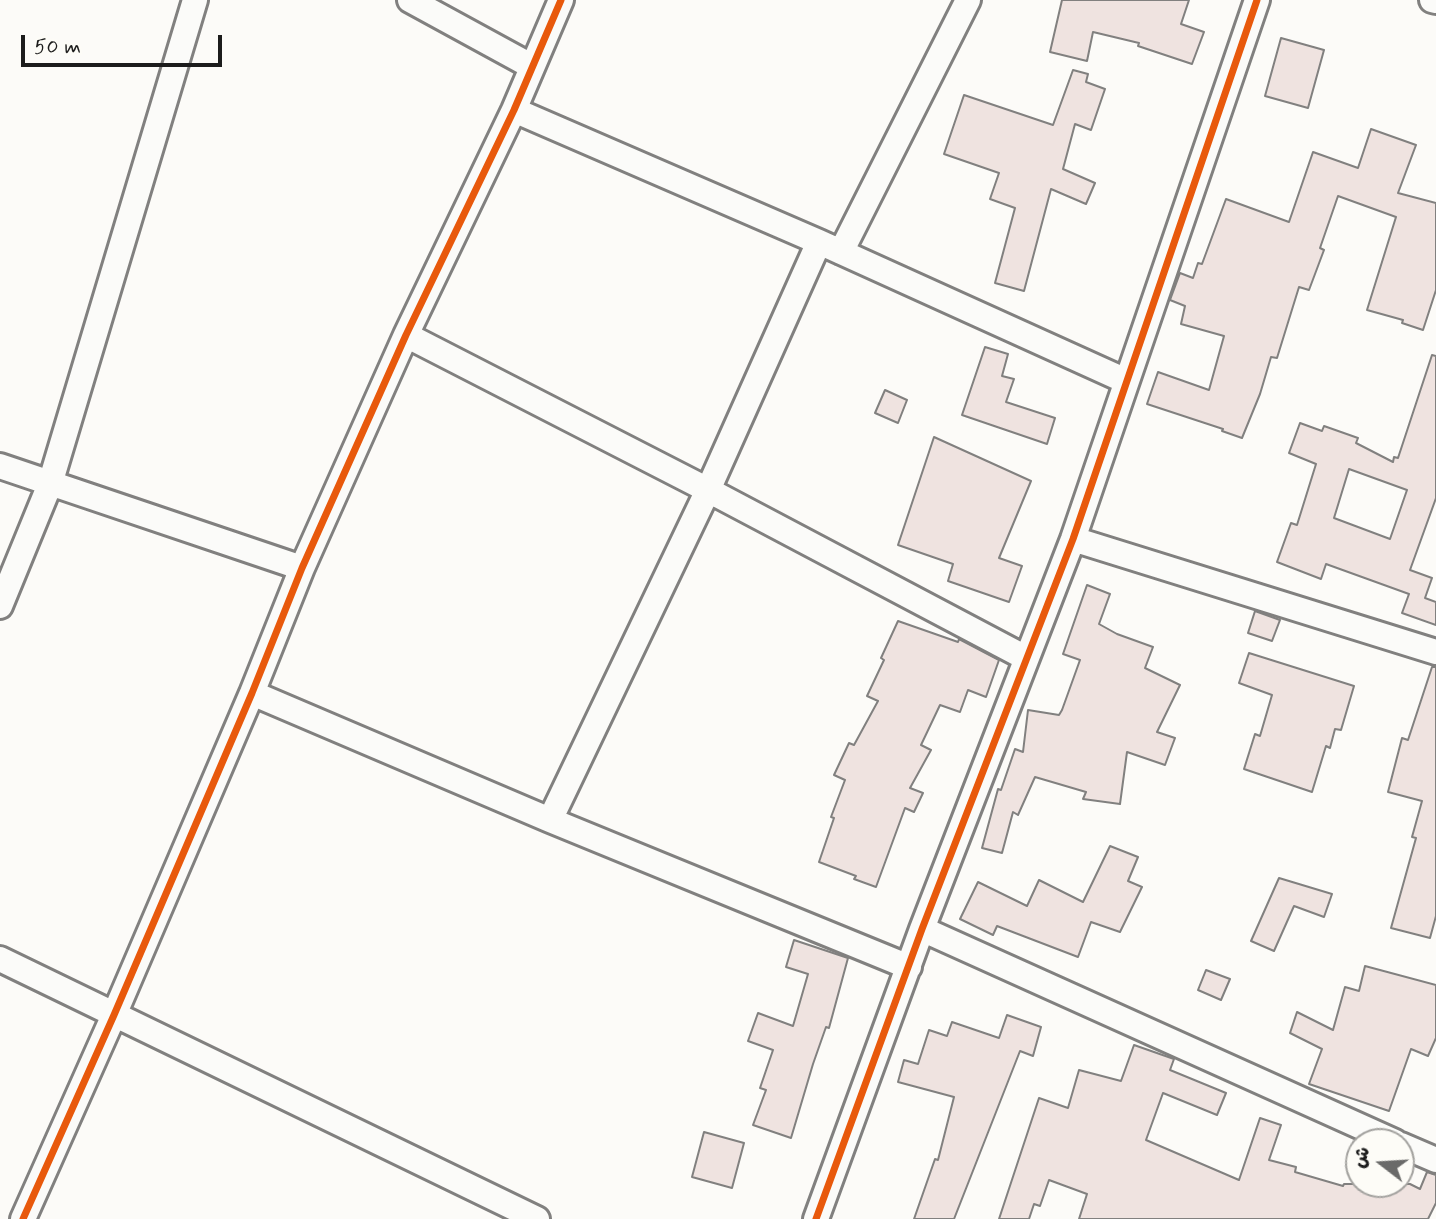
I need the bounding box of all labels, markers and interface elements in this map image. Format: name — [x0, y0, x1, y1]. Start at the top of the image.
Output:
scale bar — [24, 21, 226, 65]
text: 50 m — [34, 33, 81, 61]
north arrow — [1345, 1128, 1415, 1198]
text: ش — [1346, 1144, 1376, 1171]

